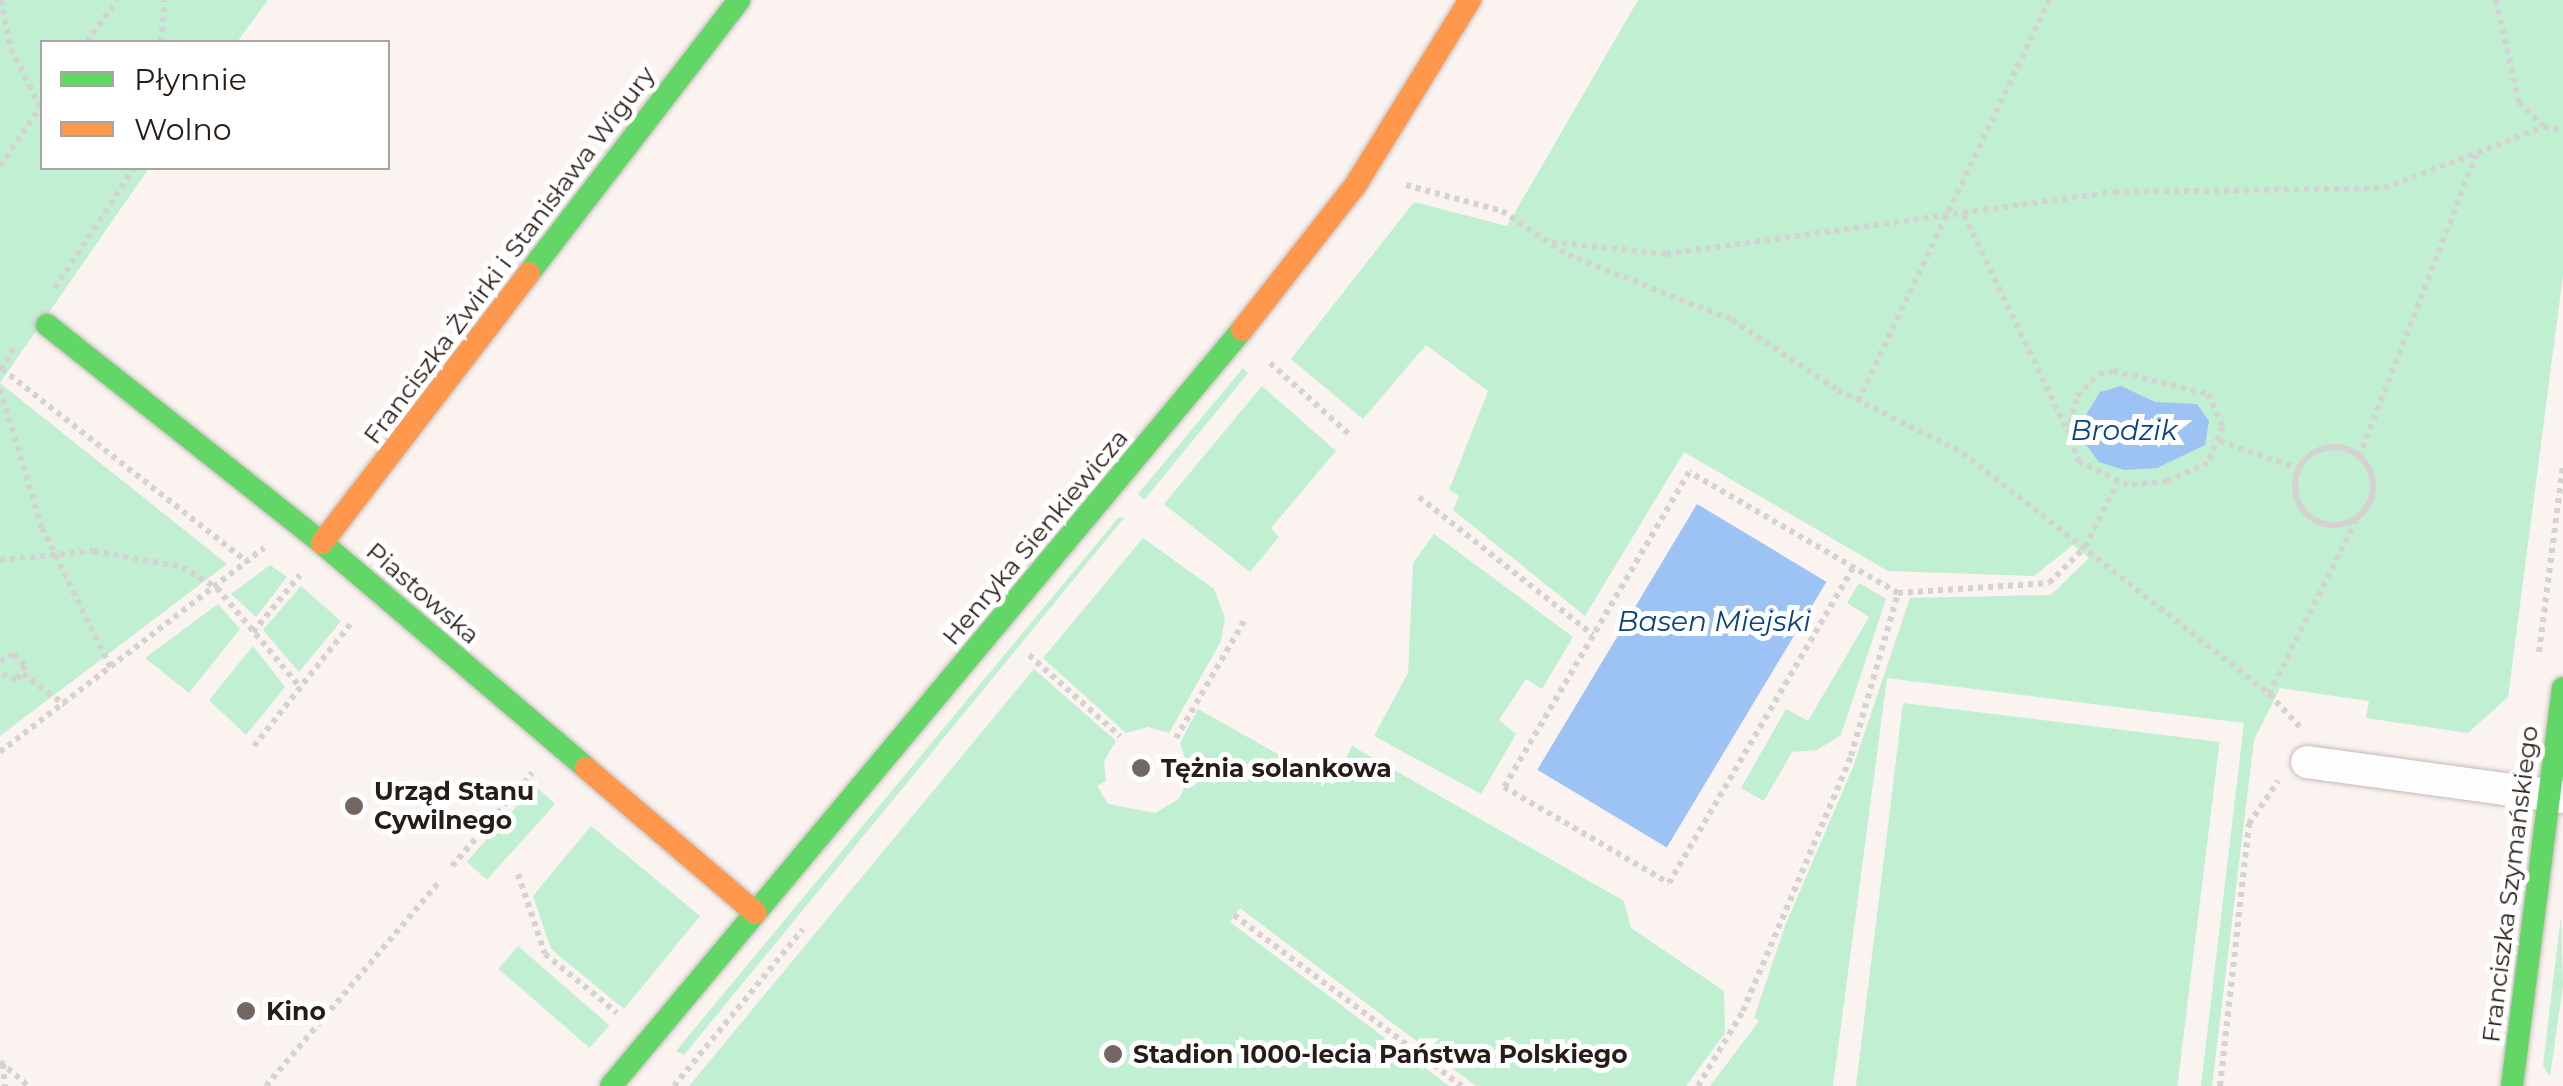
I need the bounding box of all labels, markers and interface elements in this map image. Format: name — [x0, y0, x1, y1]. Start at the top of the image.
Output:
legend — [40, 40, 390, 170]
street label: Franciszka Żwirki i Stanisława Wigury — [357, 60, 661, 450]
text: Płynnie — [134, 61, 247, 98]
text: Wolno — [134, 111, 232, 148]
water label: Brodzik — [2071, 413, 2177, 447]
street label: Henryka Sienkiewicza — [936, 423, 1134, 651]
street label: Piastowska — [360, 536, 486, 650]
water label: Basen Miejski — [1617, 604, 1811, 638]
street label: Franciszka Szymańskiego — [2476, 724, 2544, 1044]
place label: Tężnia solankowa — [1161, 753, 1392, 783]
marker: Tężnia solankowa — [1130, 757, 1152, 779]
place label: Urząd Stanu Cywilnego — [374, 777, 534, 836]
marker: Urząd Stanu Cywilnego — [343, 795, 365, 817]
place label: Kino — [266, 996, 326, 1026]
marker: Kino — [235, 1000, 257, 1022]
place label: Stadion 1000-lecia Państwa Polskiego — [1133, 1039, 1628, 1069]
marker: Stadion 1000-lecia Państwa Polskiego — [1102, 1043, 1124, 1065]

